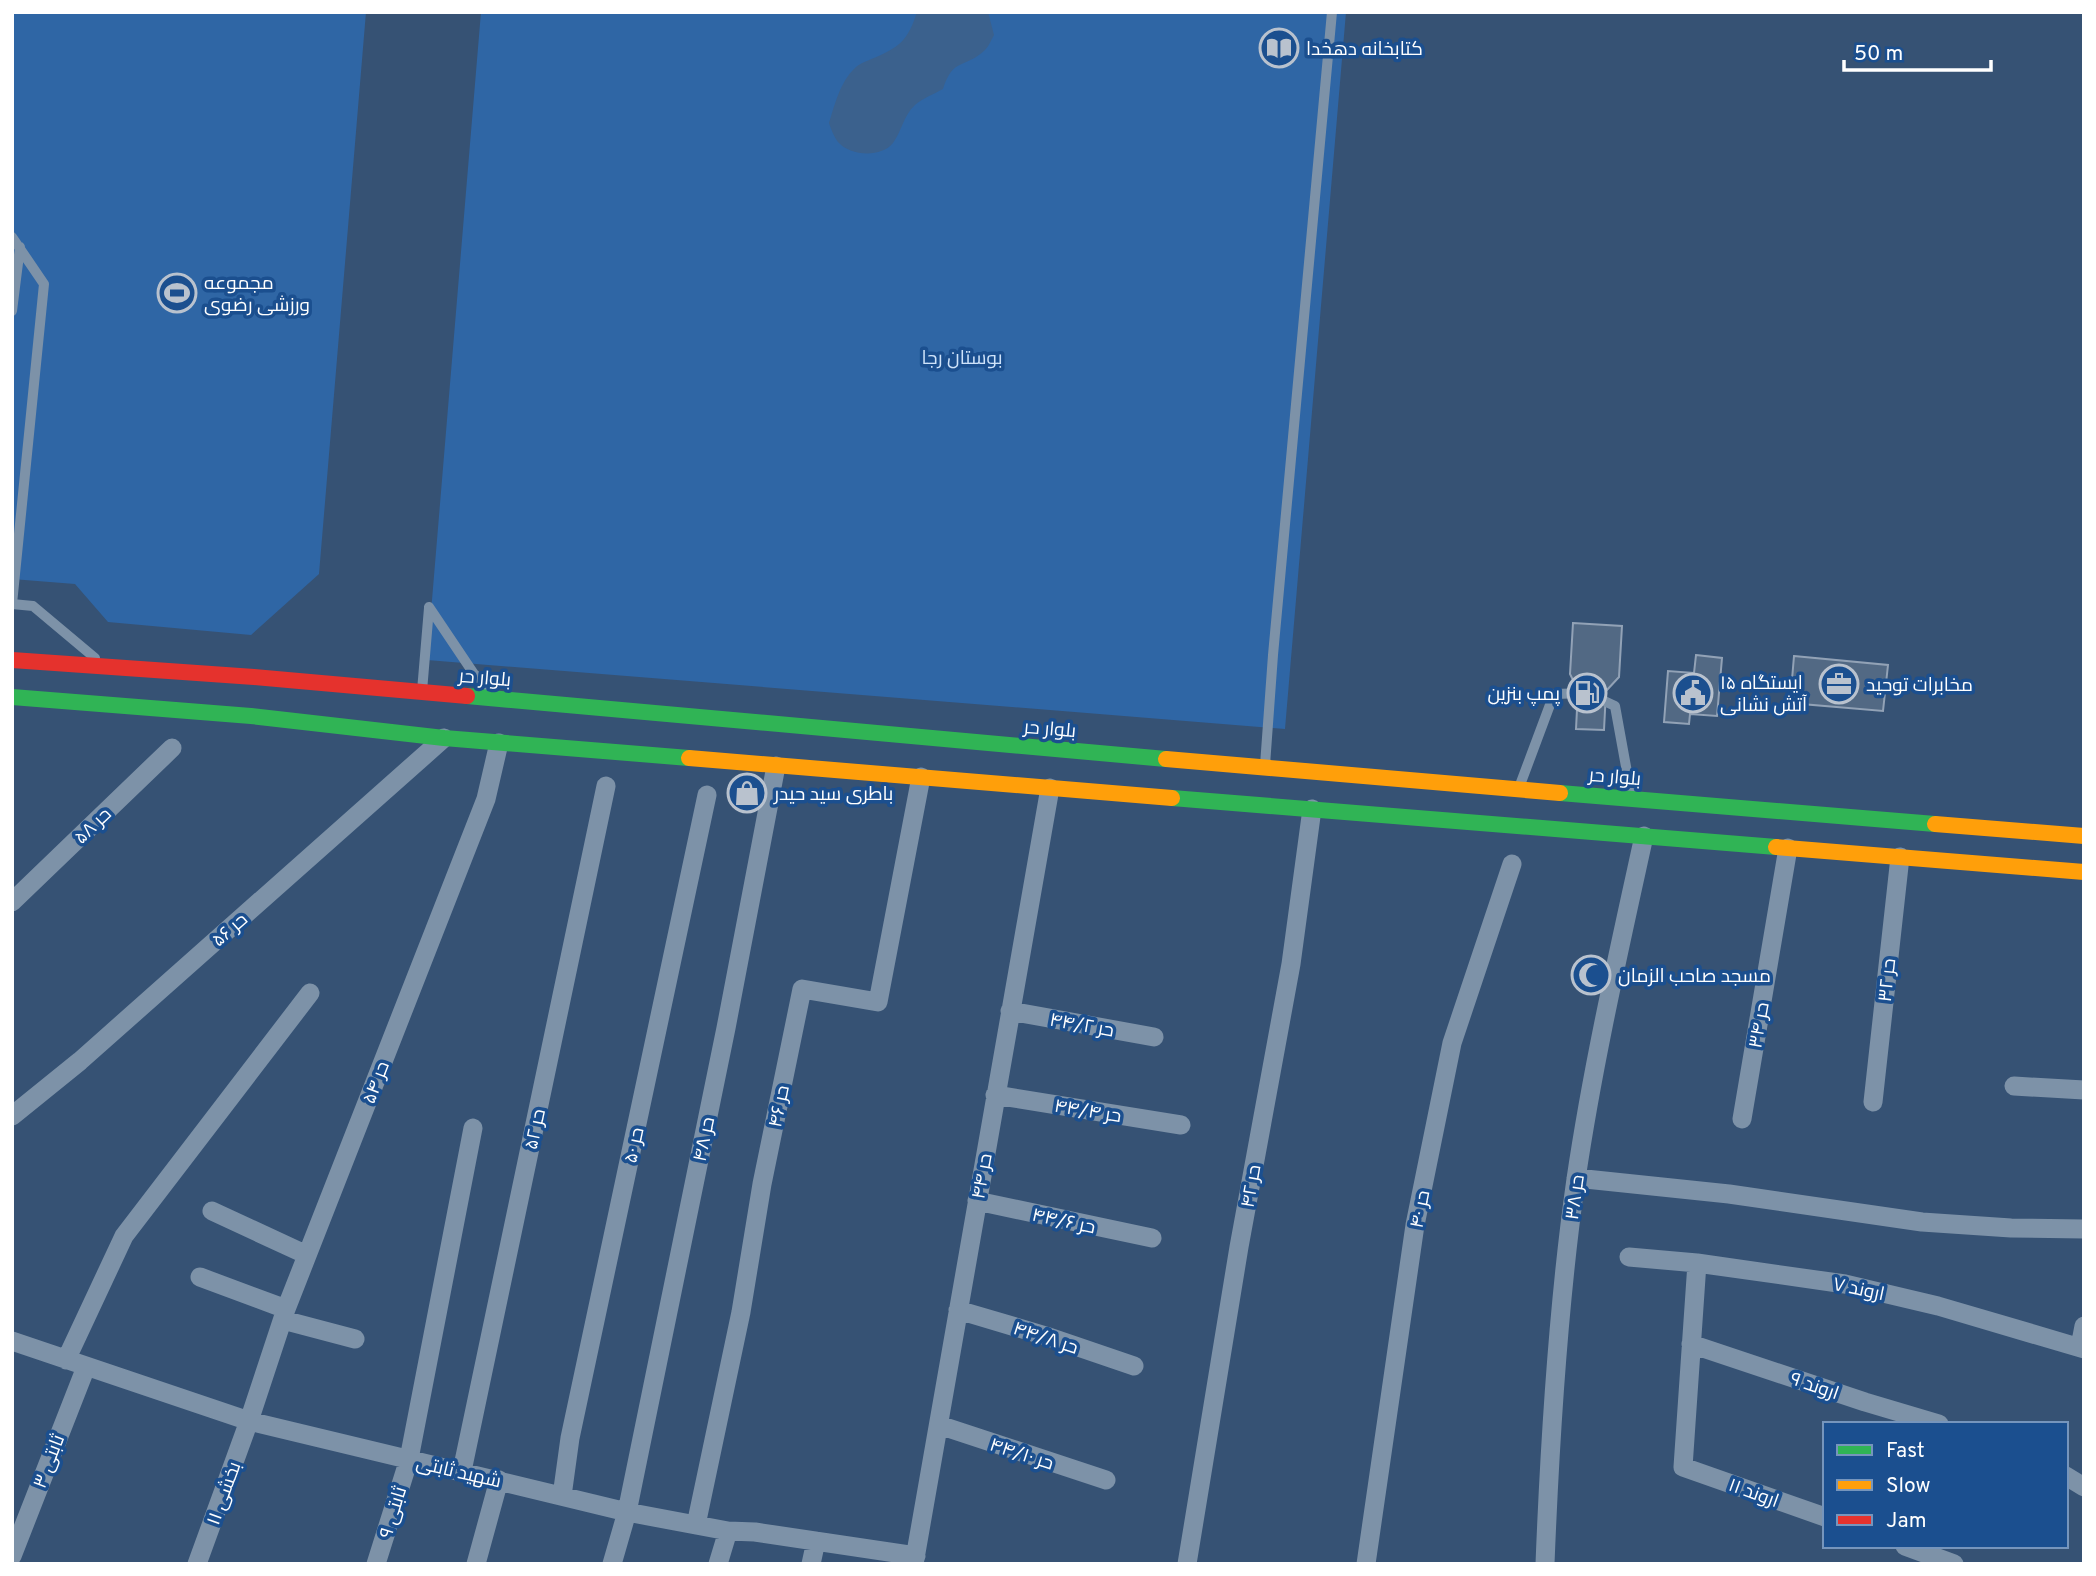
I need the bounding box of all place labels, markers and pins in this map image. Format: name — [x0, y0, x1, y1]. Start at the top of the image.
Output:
library icon: کتابخانه دهخدا — [1258, 27, 1300, 69]
place label: کتابخانه دهخدا — [1306, 38, 1423, 62]
sports icon: مجموعه ورزشی رضوی — [156, 272, 198, 314]
place label: مجموعه ورزشی رضوی — [204, 272, 310, 318]
office icon: مخابرات توحید — [1818, 663, 1860, 705]
fuel station icon: پمپ بنزین — [1566, 672, 1608, 714]
public building icon: ایستگاه ۱۵ آتش نشانی — [1672, 672, 1714, 714]
place label: ایستگاه ۱۵ آتش نشانی — [1720, 672, 1807, 718]
place label: مخابرات توحید — [1866, 674, 1973, 698]
place label: پمپ بنزین — [1487, 683, 1560, 707]
shop icon: باطری سید حیدر — [726, 772, 768, 814]
place label: باطری سید حیدر — [773, 783, 893, 807]
mosque icon: مسجد صاحب الزمان — [1570, 954, 1612, 996]
place label: مسجد صاحب الزمان — [1618, 965, 1771, 989]

